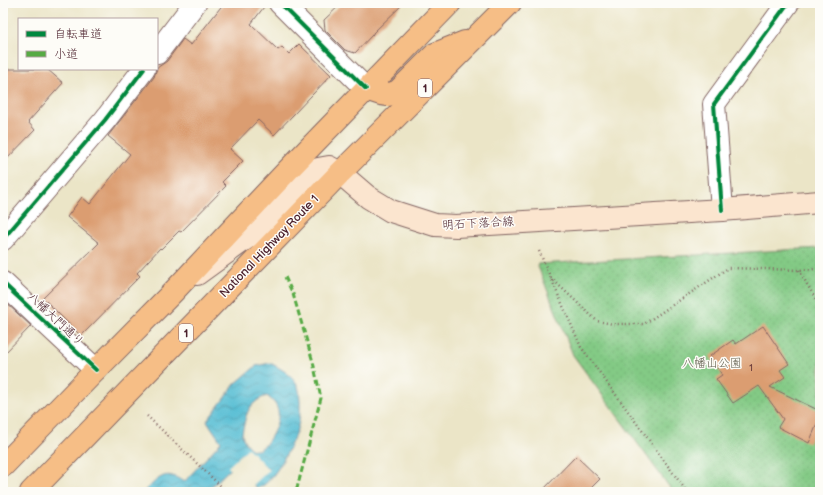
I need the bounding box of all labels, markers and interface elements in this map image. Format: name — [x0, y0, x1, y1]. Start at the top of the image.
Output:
legend — [18, 18, 158, 70]
text: 自転車道 — [54, 27, 102, 42]
text: 小道 — [54, 47, 78, 62]
road number: 1 — [418, 79, 432, 97]
street label: National Highway Route 1 — [217, 192, 322, 301]
street label: 明石下落合線 — [442, 214, 514, 233]
street label: 八幡大門通り — [24, 289, 87, 349]
road number: 1 — [179, 324, 193, 342]
park label: 八幡山公園 — [682, 356, 742, 371]
house number: 1 — [749, 362, 753, 374]

